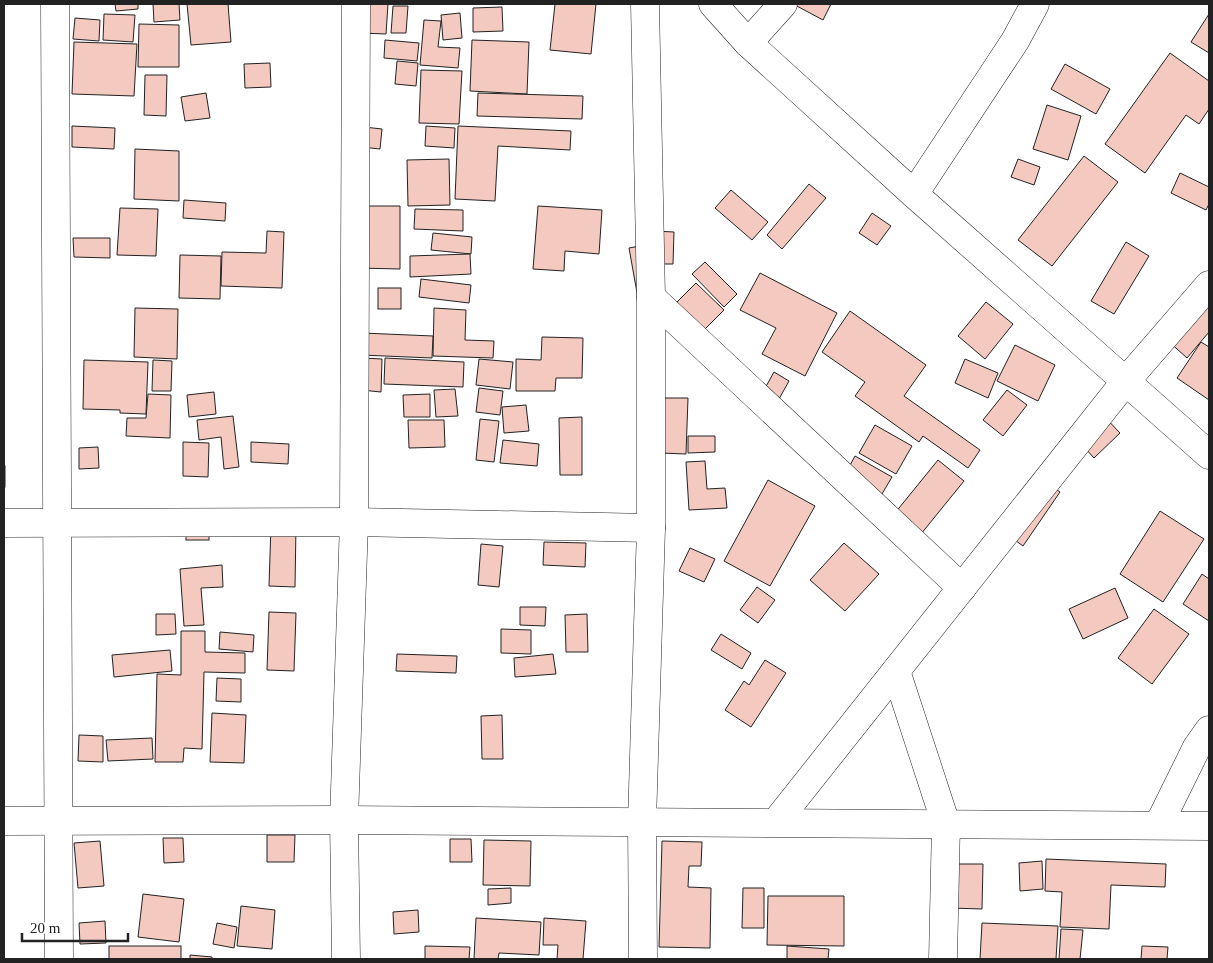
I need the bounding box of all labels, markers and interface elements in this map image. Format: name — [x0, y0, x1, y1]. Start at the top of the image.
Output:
scale bar — [22, 910, 129, 942]
text: 20 m — [30, 920, 61, 936]

